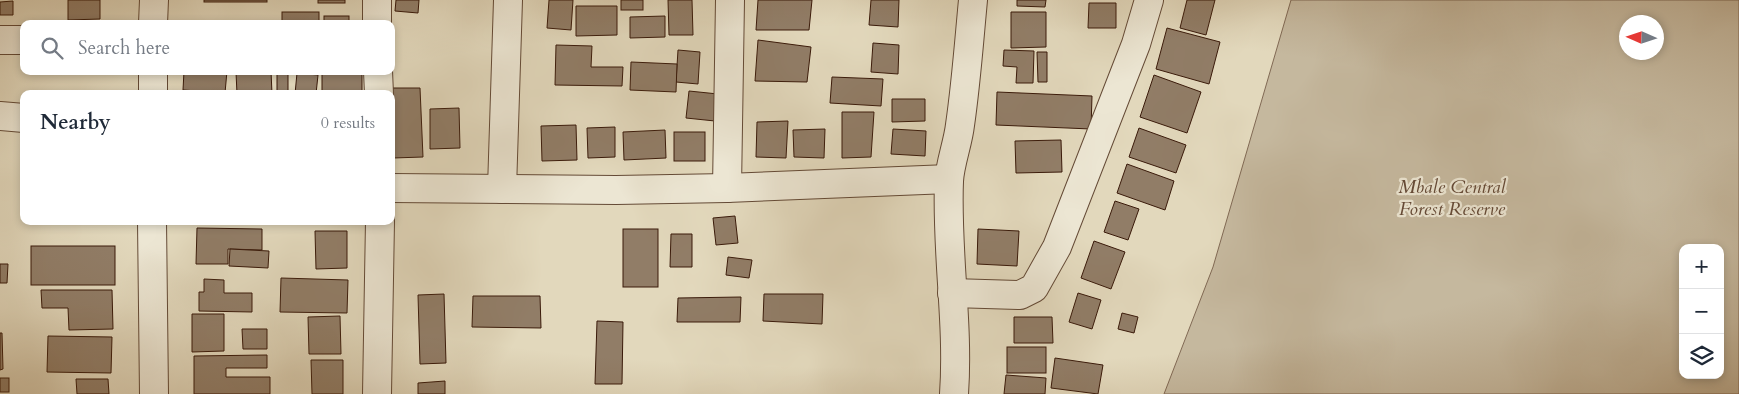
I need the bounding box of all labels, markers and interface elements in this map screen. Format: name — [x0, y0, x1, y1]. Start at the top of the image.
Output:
north arrow — [1619, 15, 1664, 60]
search box — [20, 20, 395, 75]
icon: search — [38, 34, 66, 62]
text: Search here — [78, 35, 170, 61]
text: Nearby — [40, 108, 111, 137]
text: 0 results — [321, 112, 375, 134]
park label: Mbale Central Forest Reserve — [1398, 174, 1507, 222]
map controls — [1679, 244, 1724, 379]
button: + — [1679, 244, 1724, 289]
button: − — [1679, 289, 1724, 334]
button: layers — [1679, 334, 1724, 379]

